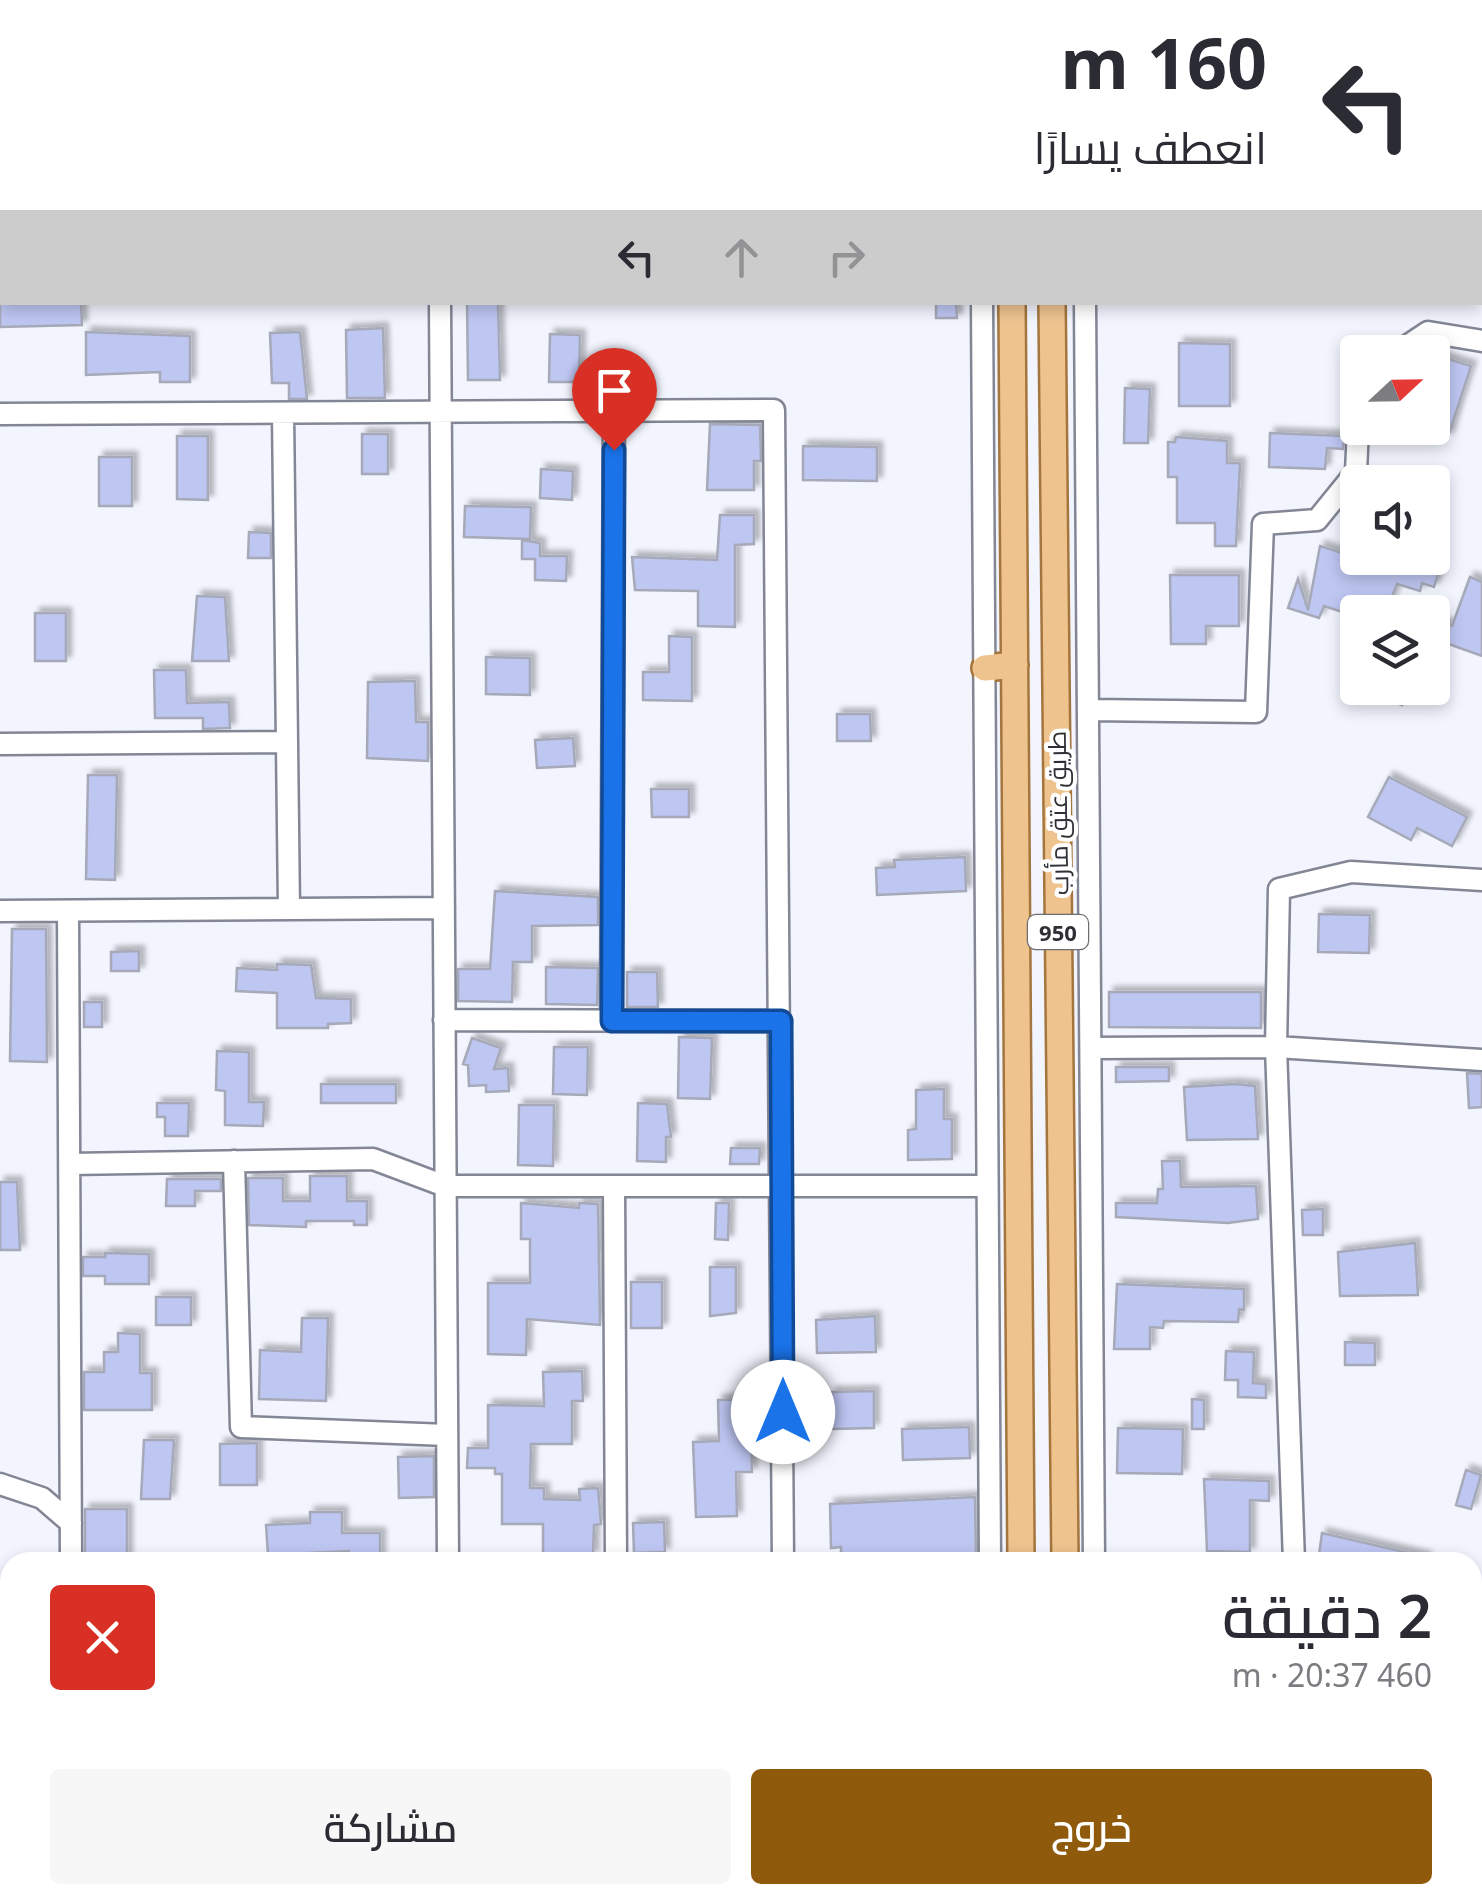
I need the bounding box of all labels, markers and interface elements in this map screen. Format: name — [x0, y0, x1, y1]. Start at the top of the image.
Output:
text: 160 m — [1060, 14, 1267, 110]
icon: left — [1302, 40, 1432, 170]
text: انعطف يسارًا — [1033, 116, 1267, 177]
icon: left — [609, 230, 664, 285]
icon: ahead — [714, 230, 769, 285]
icon: right — [819, 230, 874, 285]
north arrow — [1340, 335, 1450, 445]
map controls — [1340, 335, 1450, 705]
pin — [572, 348, 657, 451]
icon: arrive — [587, 363, 642, 418]
button: sound — [1340, 465, 1450, 575]
button: layers — [1340, 595, 1450, 705]
street label: طريق عتق مأرب — [1039, 731, 1075, 895]
road number: 950 — [1028, 915, 1088, 949]
position arrow — [731, 1360, 835, 1464]
text: 2 دقيقة — [1222, 1574, 1432, 1656]
button: close — [50, 1585, 155, 1690]
text: 460 m · 20:37 — [1232, 1653, 1432, 1696]
button: مشاركة — [50, 1769, 731, 1884]
button: خروج — [751, 1769, 1432, 1884]

